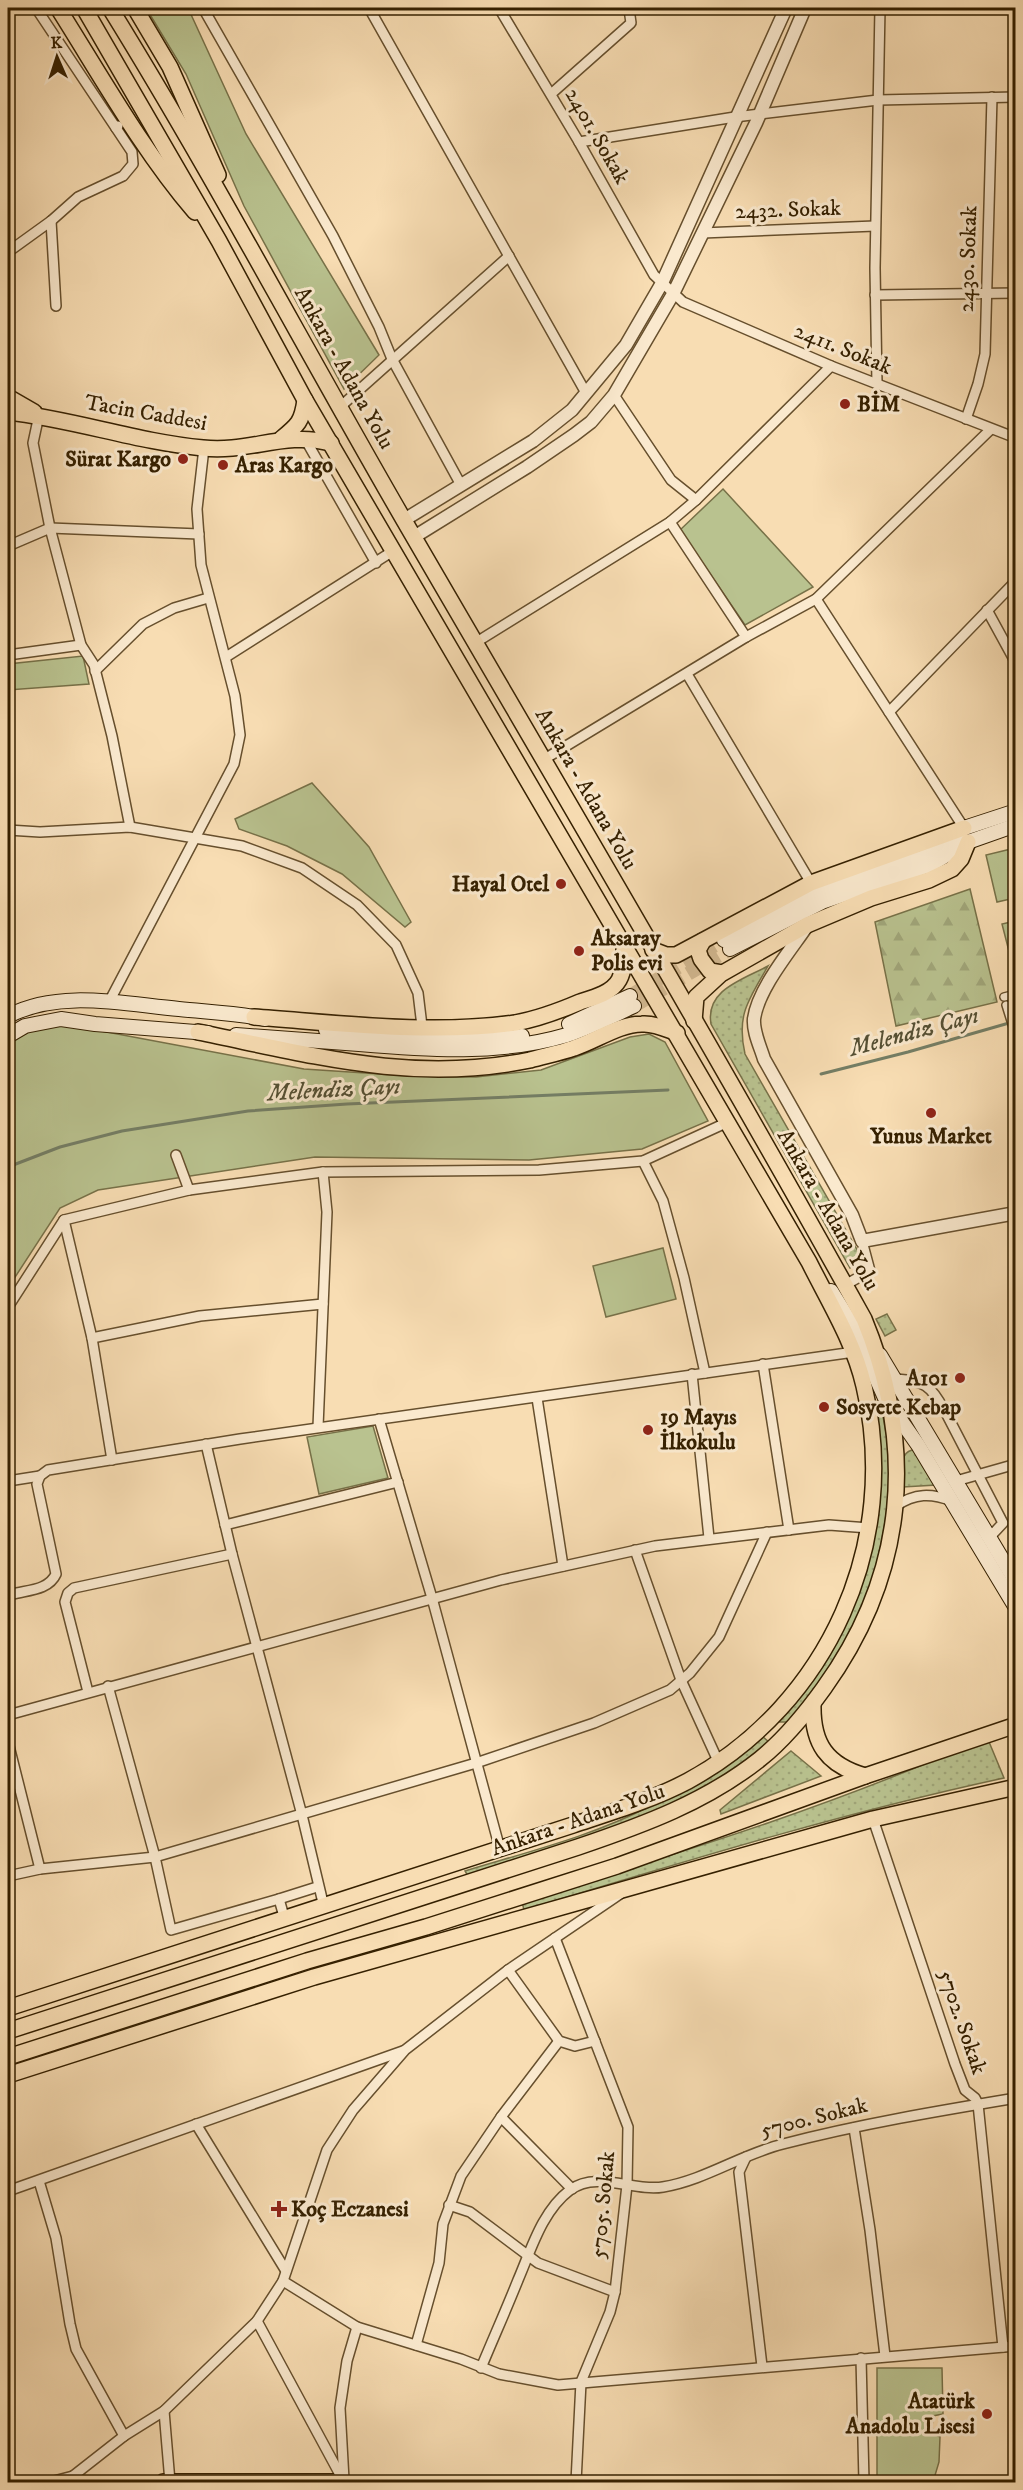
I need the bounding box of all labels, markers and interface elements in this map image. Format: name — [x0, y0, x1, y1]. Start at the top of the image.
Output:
north arrow — [27, 27, 87, 87]
text: K — [50, 33, 63, 53]
street label: 2401. Sokak — [559, 83, 635, 189]
street label: 2432. Sokak — [735, 195, 842, 225]
street label: 2430. Sokak — [953, 205, 983, 313]
street label: Ankara - Adana Yolu — [288, 282, 400, 454]
street label: 2411. Sokak — [790, 317, 896, 381]
street label: Tacin Caddesi — [83, 389, 209, 437]
place label: BİM — [857, 390, 900, 418]
marker: BİM — [838, 397, 852, 411]
place label: Sürat Kargo — [65, 446, 171, 473]
marker: Sürat Kargo — [176, 452, 190, 466]
place label: Aras Kargo — [234, 452, 333, 479]
marker: Aras Kargo — [216, 458, 230, 472]
street label: Ankara - Adana Yolu — [529, 704, 643, 874]
place label: Hayal Otel — [452, 871, 549, 898]
marker: Hayal Otel — [554, 877, 568, 891]
place label: Aksaray Polis evi — [590, 925, 663, 977]
marker: Aksaray Polis evi — [572, 944, 586, 958]
water label: Melendiz Çayı — [844, 1000, 982, 1064]
water label: Melendiz Çayı — [265, 1072, 401, 1109]
marker: Yunus Market — [924, 1106, 938, 1120]
place label: Yunus Market — [869, 1123, 992, 1150]
street label: Ankara - Adana Yolu — [771, 1125, 885, 1295]
place label: A101 — [905, 1365, 948, 1392]
marker: A101 — [953, 1371, 967, 1385]
place label: Sosyete Kebap — [836, 1394, 961, 1421]
marker: Sosyete Kebap — [817, 1400, 831, 1414]
place label: 19 Mayıs İlkokulu — [660, 1404, 737, 1456]
marker: 19 Mayıs İlkokulu — [641, 1423, 655, 1437]
street label: Ankara - Adana Yolu — [488, 1778, 668, 1862]
street label: 5702. Sokak — [932, 1966, 992, 2078]
street label: 5700. Sokak — [758, 2092, 870, 2144]
street label: 5705. Sokak — [585, 2150, 621, 2260]
place label: Koç Eczanesi — [291, 2196, 409, 2223]
marker: Koç Eczanesi — [272, 2202, 286, 2216]
place label: Atatürk Anadolu Lisesi — [845, 2388, 976, 2440]
marker: Atatürk Anadolu Lisesi — [980, 2407, 994, 2421]

